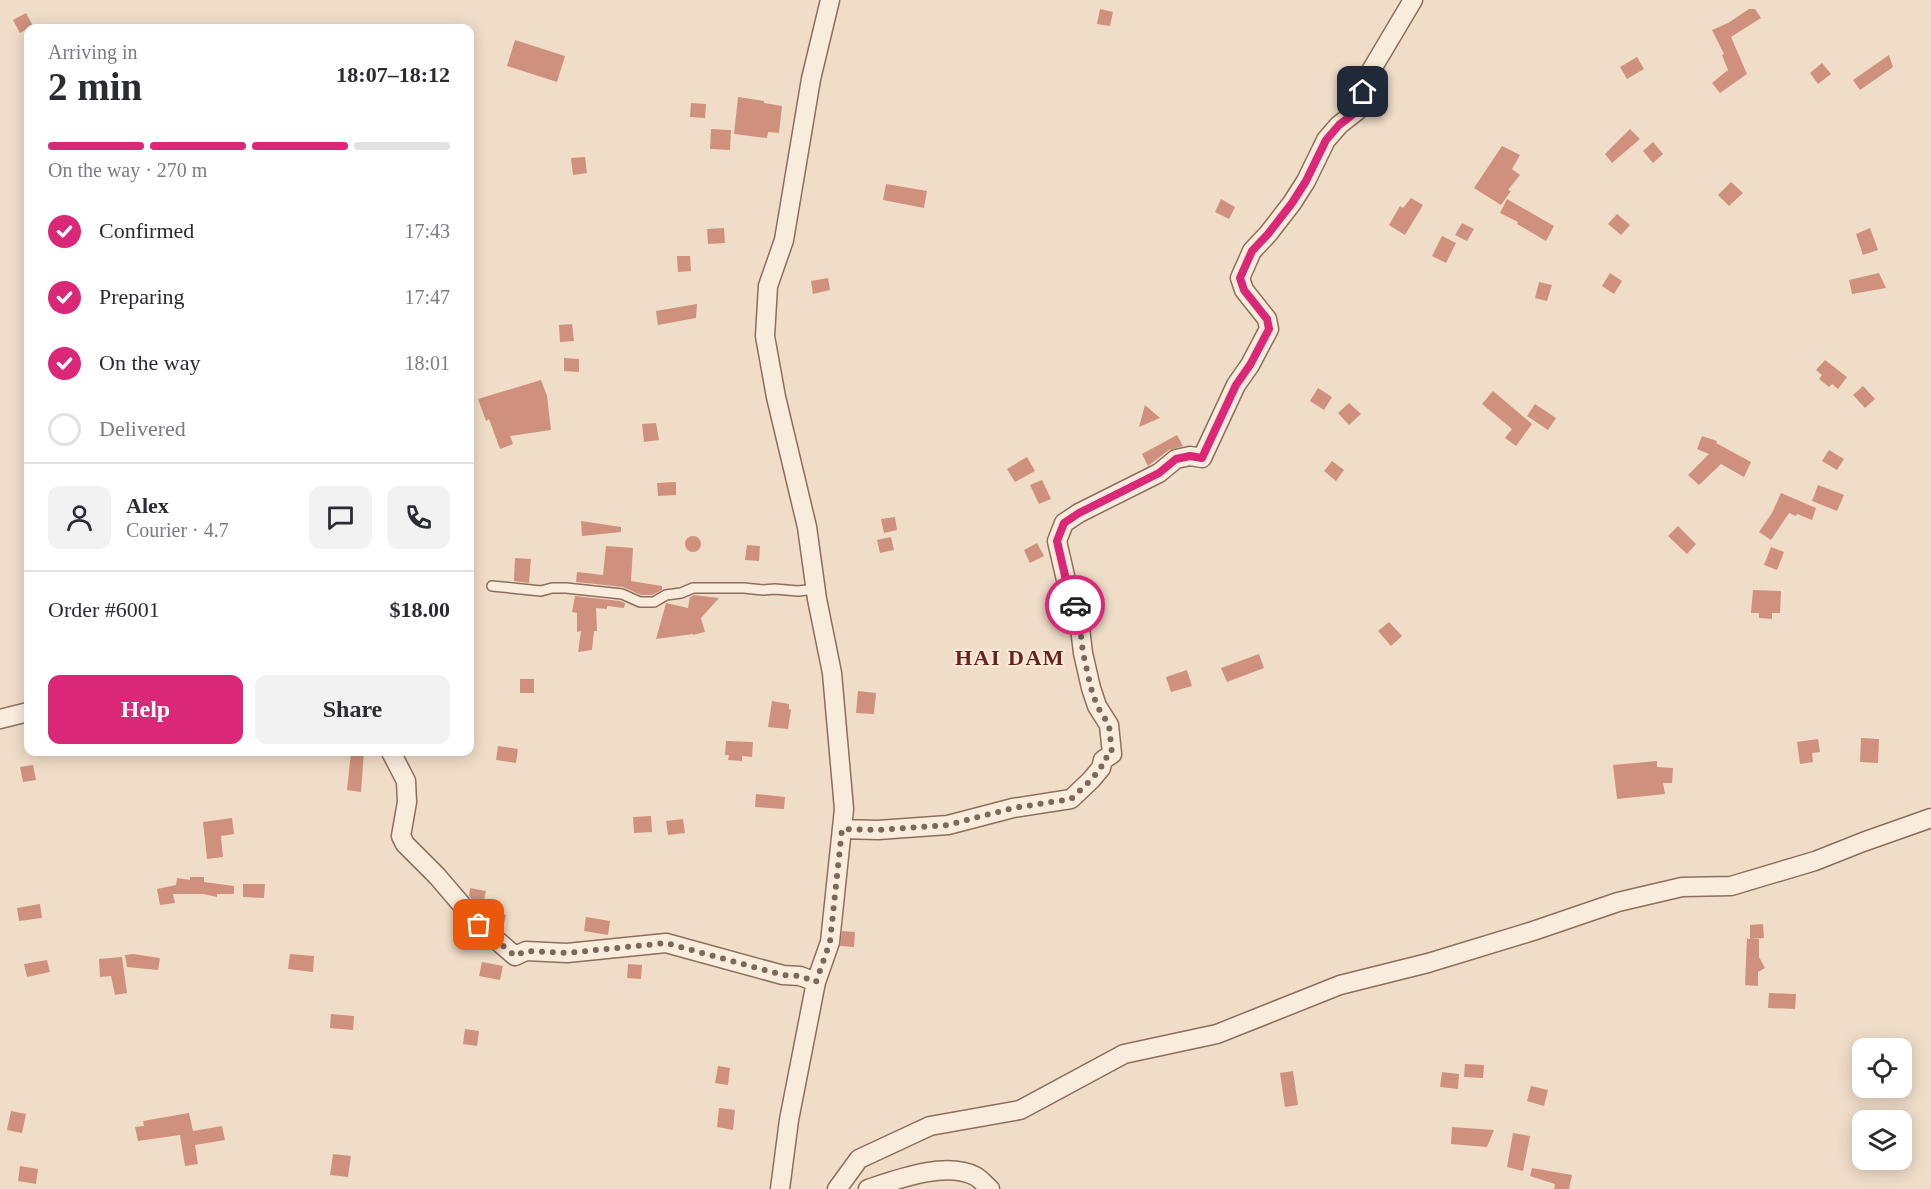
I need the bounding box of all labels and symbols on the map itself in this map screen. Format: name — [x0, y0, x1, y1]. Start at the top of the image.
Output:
pin — [1337, 66, 1388, 117]
courier — [1045, 575, 1105, 635]
district label: HAI DAM — [955, 645, 1065, 670]
pin — [453, 899, 504, 950]

